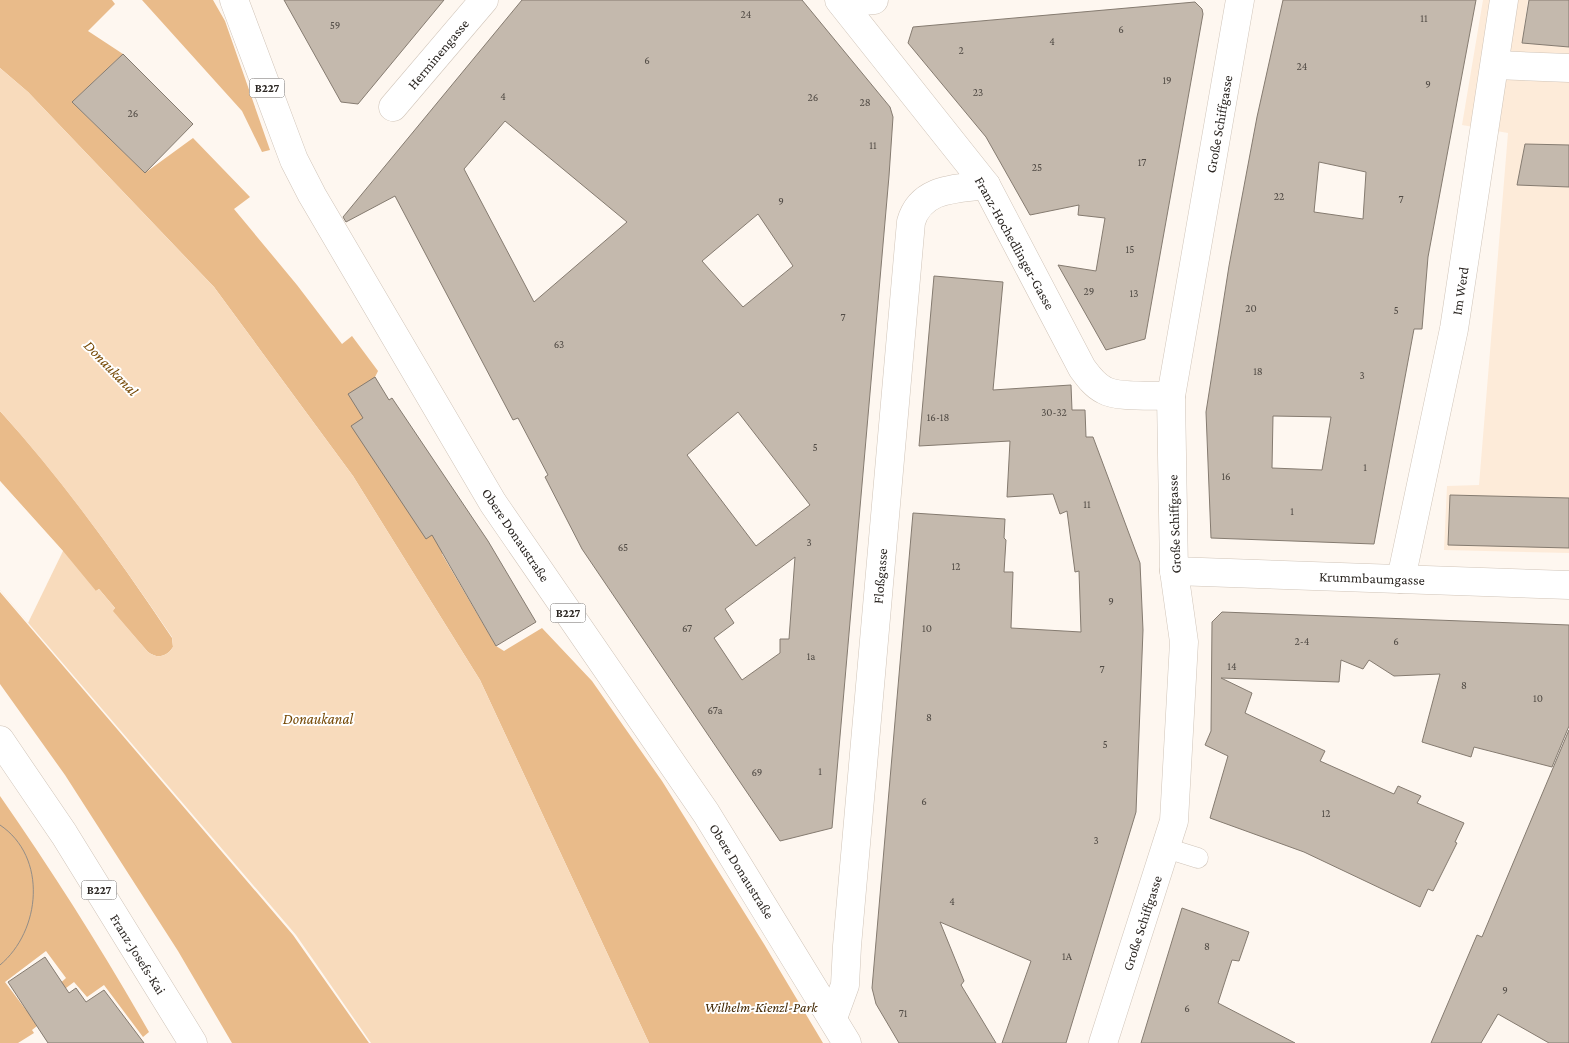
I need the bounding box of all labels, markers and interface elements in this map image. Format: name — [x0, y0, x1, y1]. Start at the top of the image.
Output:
house number: 24 — [741, 8, 752, 20]
house number: 11 — [1420, 12, 1428, 24]
street label: Herminengasse — [404, 16, 472, 92]
house number: 59 — [330, 19, 340, 31]
house number: 6 — [1118, 23, 1124, 35]
house number: 4 — [1049, 35, 1055, 47]
house number: 2 — [958, 44, 964, 56]
house number: 6 — [644, 54, 650, 66]
house number: 24 — [1297, 60, 1308, 72]
house number: 19 — [1162, 74, 1172, 86]
street label: Große Schiffgasse — [1203, 74, 1235, 174]
road number: B227 — [250, 78, 284, 98]
house number: 9 — [1425, 78, 1431, 90]
house number: 23 — [973, 86, 983, 98]
house number: 4 — [500, 90, 506, 102]
house number: 26 — [808, 91, 818, 103]
house number: 28 — [859, 96, 871, 108]
house number: 26 — [128, 107, 138, 119]
house number: 11 — [869, 139, 877, 151]
house number: 17 — [1138, 156, 1146, 168]
house number: 25 — [1032, 161, 1042, 173]
street label: Franz-Hochedlinger-Gasse — [972, 174, 1058, 312]
house number: 22 — [1274, 190, 1284, 202]
house number: 7 — [1398, 193, 1404, 205]
house number: 9 — [778, 195, 784, 207]
house number: 15 — [1126, 243, 1134, 255]
street label: Im Werd — [1448, 265, 1472, 316]
house number: 29 — [1084, 285, 1094, 297]
house number: 13 — [1130, 287, 1138, 299]
house number: 20 — [1245, 302, 1257, 314]
house number: 5 — [1393, 304, 1399, 316]
house number: 7 — [840, 311, 846, 323]
water label: Donaukanal — [81, 337, 141, 399]
house number: 63 — [554, 338, 564, 350]
house number: 18 — [1253, 365, 1263, 377]
house number: 3 — [1359, 369, 1365, 381]
house number: 30-32 — [1041, 406, 1067, 418]
house number: 16-18 — [927, 411, 949, 423]
house number: 5 — [812, 441, 818, 453]
house number: 1 — [1363, 461, 1367, 473]
house number: 16 — [1221, 470, 1231, 482]
street label: Große Schiffgasse — [1164, 474, 1184, 574]
street label: Obere Donaustraße — [479, 485, 553, 585]
house number: 11 — [1083, 498, 1091, 510]
house number: 1 — [1290, 505, 1294, 517]
house number: 3 — [806, 536, 812, 548]
house number: 65 — [618, 541, 628, 553]
street label: Floßgasse — [870, 548, 890, 604]
house number: 12 — [952, 560, 960, 572]
street label: Krummbaumgasse — [1319, 568, 1425, 588]
house number: 9 — [1108, 595, 1114, 607]
road number: B227 — [550, 604, 586, 622]
house number: 67 — [682, 622, 692, 634]
house number: 10 — [922, 622, 932, 634]
house number: 2-4 — [1295, 635, 1310, 647]
house number: 6 — [1393, 635, 1399, 647]
house number: 1a — [807, 650, 815, 662]
house number: 14 — [1227, 660, 1237, 672]
house number: 7 — [1099, 663, 1105, 675]
house number: 8 — [1461, 679, 1467, 691]
house number: 10 — [1533, 692, 1543, 704]
house number: 67a — [708, 704, 723, 716]
water label: Donaukanal — [283, 711, 354, 727]
house number: 8 — [926, 711, 932, 723]
house number: 5 — [1102, 738, 1108, 750]
house number: 1 — [818, 765, 822, 777]
house number: 69 — [752, 766, 762, 778]
house number: 6 — [921, 795, 927, 807]
house number: 12 — [1322, 807, 1330, 819]
street label: Obere Donaustraße — [706, 820, 778, 922]
house number: 3 — [1093, 834, 1099, 846]
street label: Große Schiffgasse — [1119, 873, 1165, 973]
road number: B227 — [82, 880, 116, 900]
house number: 4 — [949, 895, 955, 907]
street label: Franz-Josefs-Kai — [107, 911, 169, 998]
house number: 8 — [1204, 940, 1210, 952]
house number: 1A — [1062, 950, 1073, 962]
house number: 9 — [1502, 984, 1508, 996]
park label: Wilhelm-Kienzl-Park — [705, 999, 818, 1015]
house number: 6 — [1184, 1002, 1190, 1014]
house number: 71 — [899, 1007, 908, 1019]

